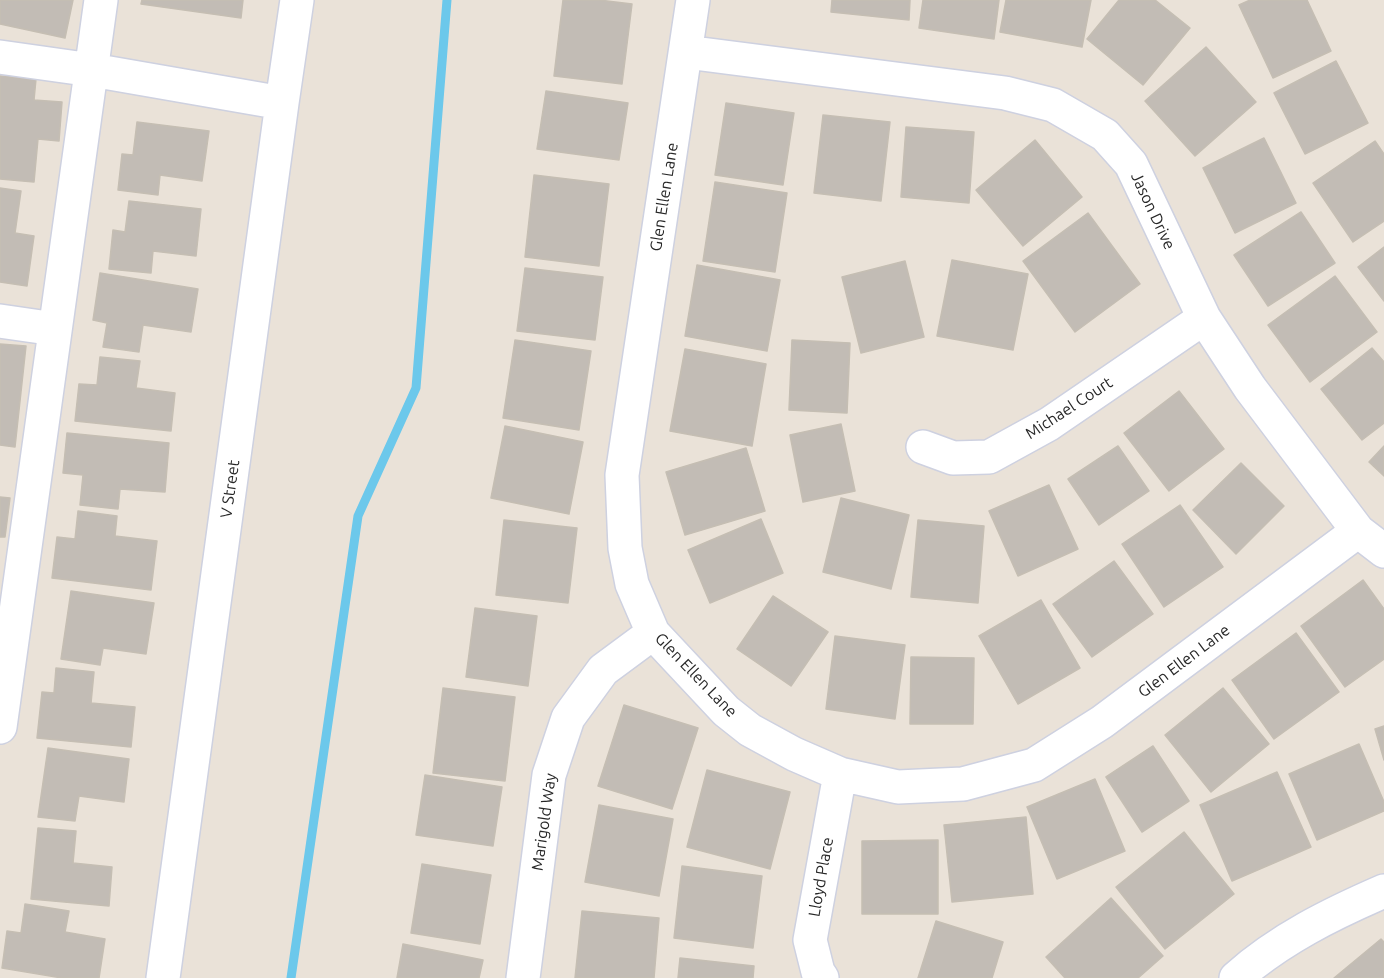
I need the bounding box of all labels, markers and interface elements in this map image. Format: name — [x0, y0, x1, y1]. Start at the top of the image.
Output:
street label: Glen Ellen Lane — [646, 141, 682, 253]
street label: Jason Drive — [1127, 169, 1179, 253]
street label: Michael Court — [1022, 373, 1116, 443]
street label: V Street — [216, 459, 244, 519]
street label: Glen Ellen Lane — [1134, 620, 1234, 702]
street label: Glen Ellen Lane — [651, 629, 741, 721]
street label: Marigold Way — [528, 772, 560, 872]
street label: Lloyd Place — [805, 836, 837, 918]

